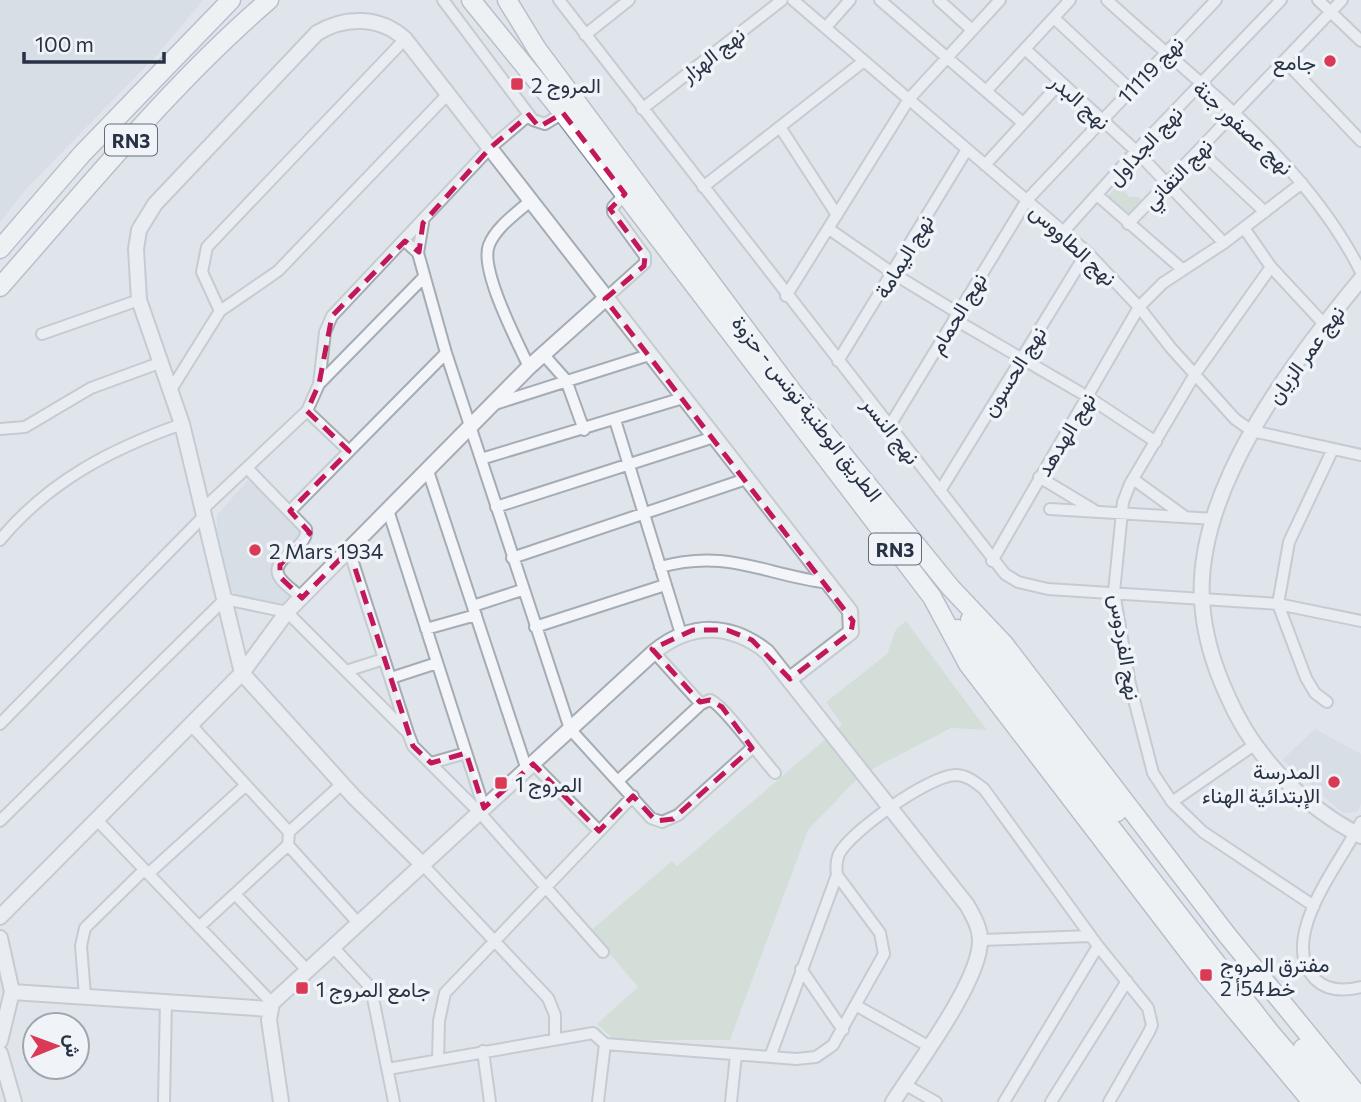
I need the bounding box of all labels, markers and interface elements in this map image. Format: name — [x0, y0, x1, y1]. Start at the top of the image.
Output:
scale bar — [24, 21, 164, 65]
street label: نهج الهزار — [674, 21, 751, 90]
street label: نهج 11119 — [1112, 30, 1190, 110]
text: 100 m — [35, 31, 94, 56]
place label: جامع — [1273, 49, 1316, 77]
marker: جامع — [1322, 53, 1338, 69]
street label: نهج البدر — [1043, 67, 1116, 136]
place label: المروج 2 — [531, 72, 601, 100]
street label: نهج عصفور جنة — [1187, 75, 1299, 182]
marker: المروج 2 — [509, 76, 525, 92]
street label: نهج الجداول — [1101, 100, 1189, 192]
road number: RN3 — [105, 124, 157, 156]
street label: نهج التفاني — [1137, 132, 1221, 218]
street label: نهج الطاووس — [1024, 198, 1122, 292]
street label: نهج اليمامة — [868, 210, 940, 304]
street label: نهج الحمام — [923, 268, 994, 360]
street label: نهج عمر الزيان — [1261, 300, 1351, 410]
street label: الطريق الوطنية تونس - حزوة — [726, 310, 888, 507]
street label: نهج الحسون — [976, 321, 1053, 422]
street label: نهج الهدهد — [1030, 388, 1102, 482]
street label: نهج النسر — [855, 390, 926, 471]
road number: RN3 — [869, 534, 921, 564]
place label: 2 Mars 1934 — [269, 538, 384, 563]
marker: 2 Mars 1934 — [247, 542, 263, 558]
street label: نهج الفردوس — [1102, 592, 1147, 702]
place label: المدرسة الإبتدائية الهناء — [1202, 758, 1320, 810]
place label: المروج 1 — [515, 771, 582, 799]
marker: المدرسة الإبتدائية الهناء — [1326, 774, 1342, 790]
marker: المروج 1 — [493, 775, 509, 791]
place label: مفترق المروج 2 خط54أ — [1220, 951, 1329, 1000]
marker: مفترق المروج 2 خط54أ — [1198, 967, 1214, 983]
place label: جامع المروج 1 — [316, 976, 431, 1004]
marker: جامع المروج 1 — [294, 980, 310, 996]
north arrow — [21, 1011, 91, 1081]
text: ش — [61, 1034, 85, 1057]

